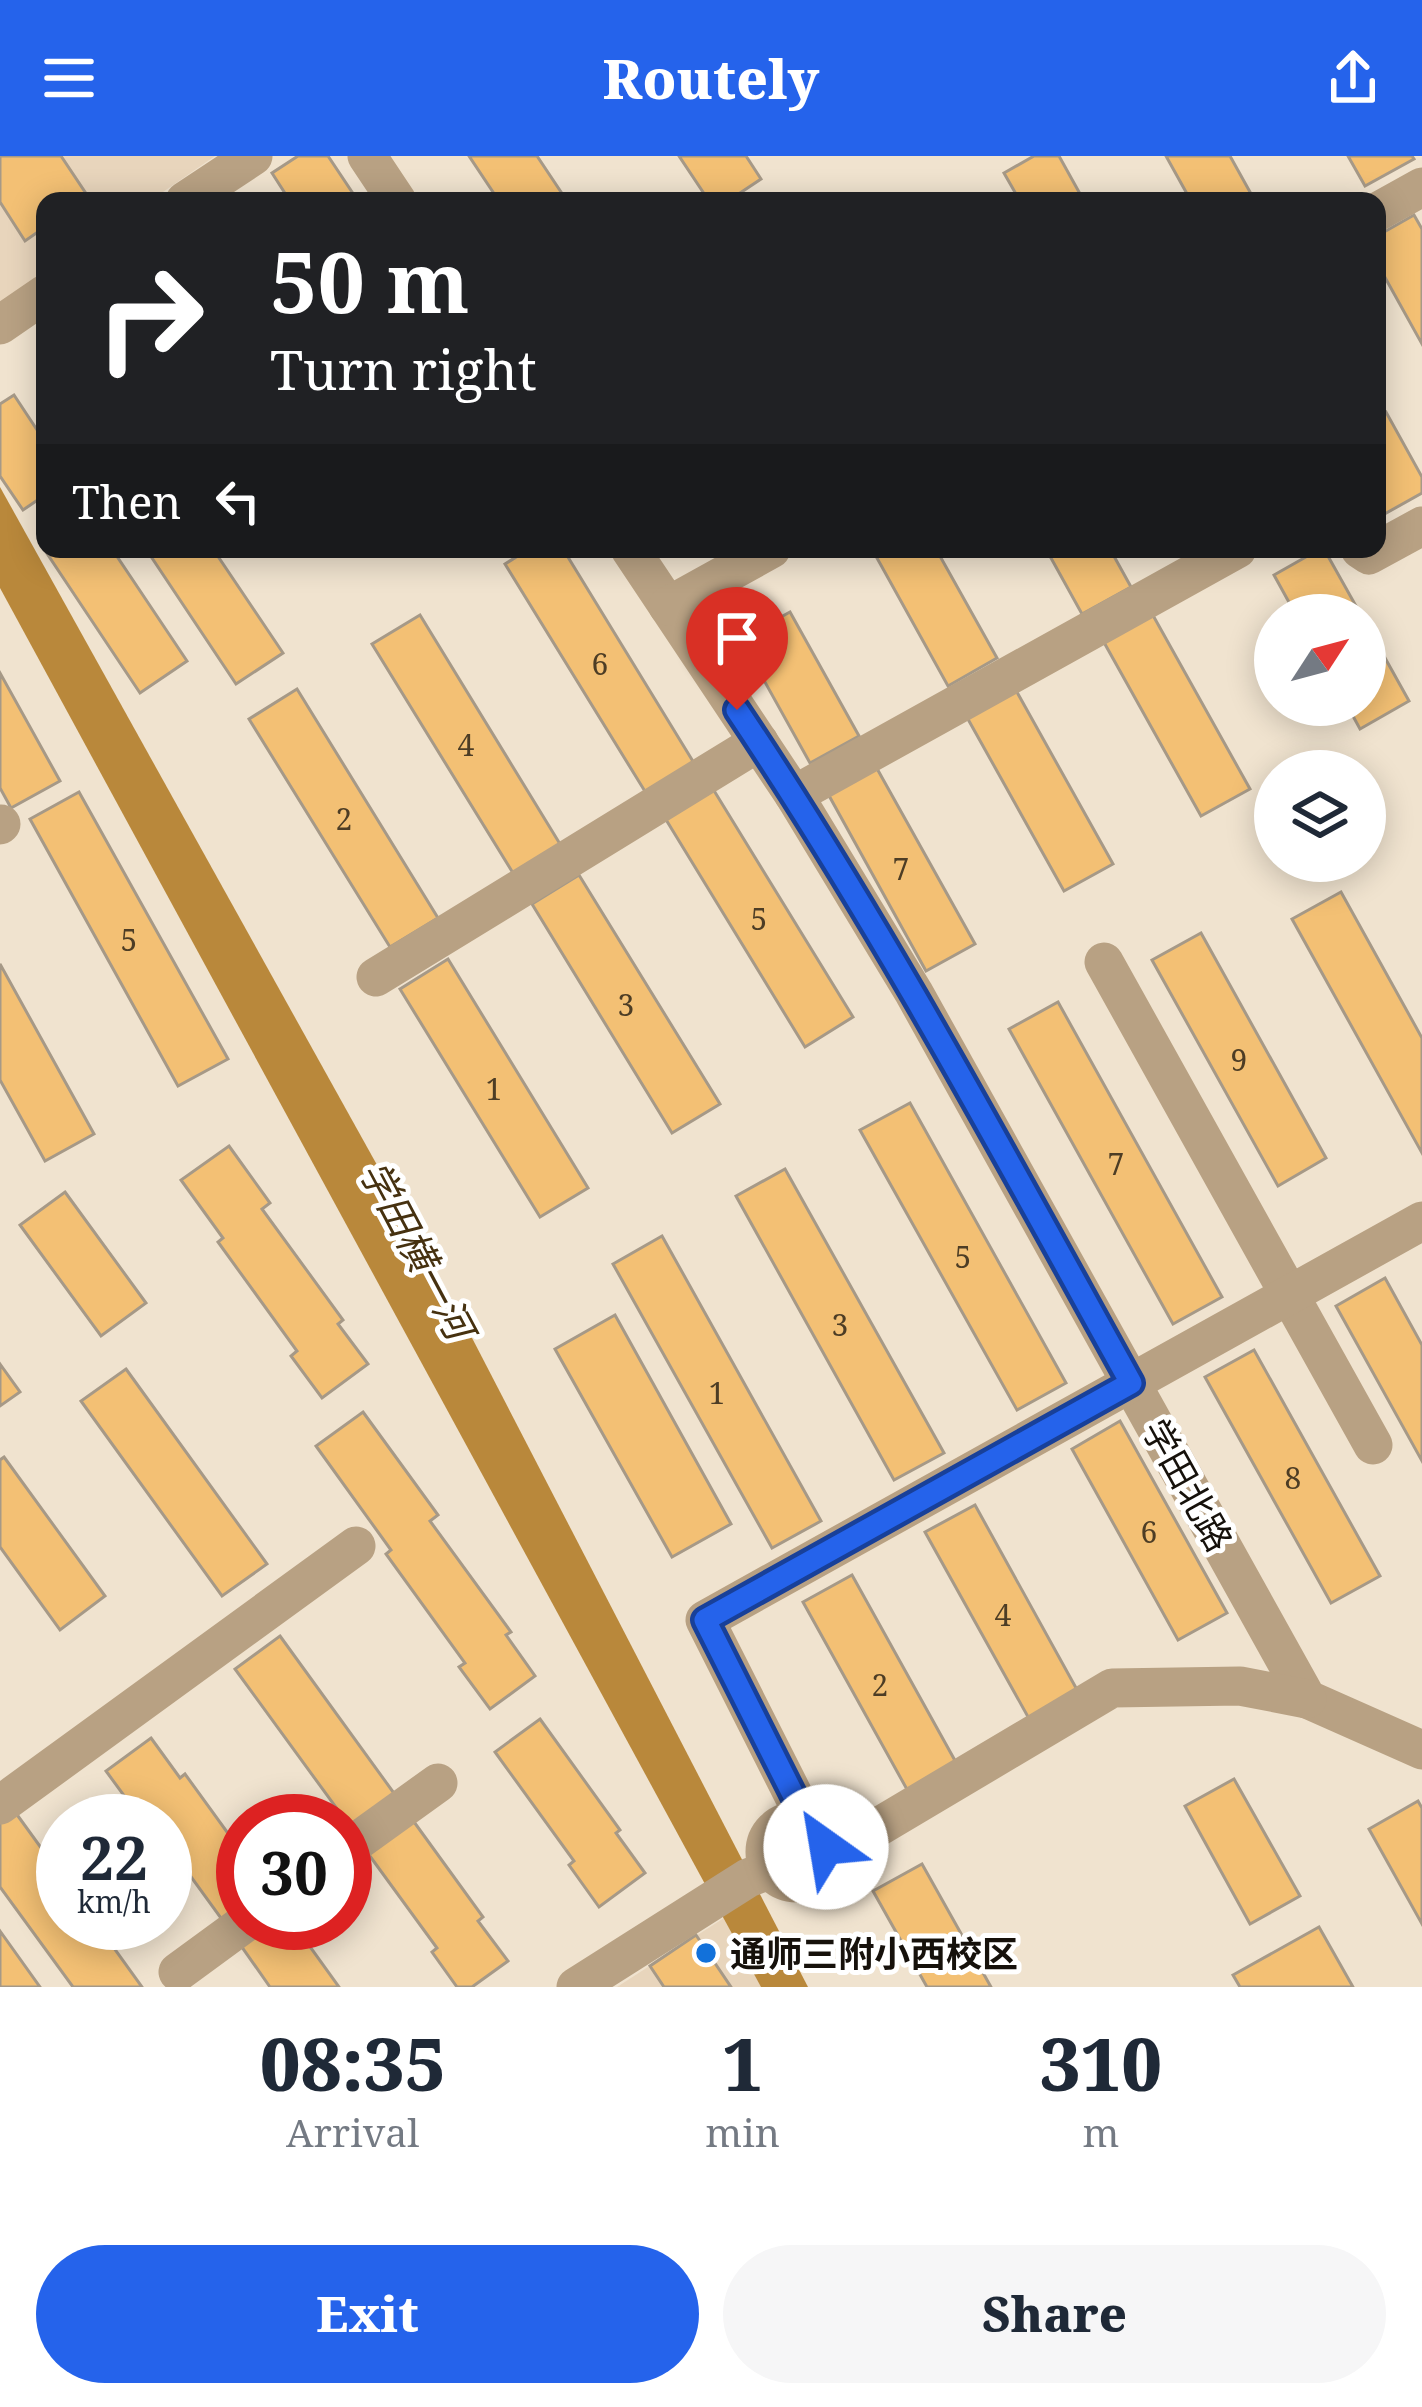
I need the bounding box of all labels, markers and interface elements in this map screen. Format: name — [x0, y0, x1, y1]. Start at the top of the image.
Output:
text: Routely — [603, 41, 819, 115]
icon: menu — [36, 45, 102, 111]
icon: share — [1320, 45, 1386, 111]
text: 50 m — [270, 223, 470, 338]
icon: right — [72, 240, 228, 396]
text: Turn right — [270, 332, 537, 406]
icon: left — [205, 468, 271, 534]
text: Then — [72, 471, 181, 532]
pin — [686, 587, 788, 710]
north arrow — [1254, 594, 1386, 726]
map controls — [1254, 594, 1386, 882]
icon: arrive — [704, 605, 770, 671]
house number: 6 — [592, 643, 608, 684]
house number: 4 — [458, 724, 475, 765]
button: layers — [1254, 750, 1386, 882]
house number: 2 — [336, 798, 352, 839]
house number: 7 — [893, 848, 909, 889]
house number: 5 — [751, 898, 767, 939]
house number: 5 — [121, 919, 137, 960]
house number: 3 — [618, 984, 634, 1025]
house number: 9 — [1231, 1039, 1247, 1080]
house number: 1 — [486, 1068, 502, 1109]
house number: 7 — [1108, 1143, 1124, 1184]
water label: 学田横一河 — [349, 1150, 490, 1354]
house number: 5 — [955, 1236, 971, 1277]
house number: 3 — [832, 1304, 848, 1345]
house number: 1 — [709, 1372, 725, 1413]
street label: 学田北路 — [1132, 1410, 1244, 1560]
house number: 8 — [1285, 1457, 1301, 1498]
house number: 6 — [1141, 1511, 1157, 1552]
house number: 4 — [995, 1594, 1012, 1635]
house number: 2 — [872, 1664, 888, 1705]
position arrow — [763, 1784, 889, 1910]
speed limit sign: 30 — [216, 1794, 372, 1950]
text: 22 — [80, 1816, 148, 1898]
text: km/h — [77, 1881, 151, 1922]
place label: 通师三附小西校区 — [730, 1929, 1018, 1978]
marker: 通师三附小西校区 — [693, 1940, 719, 1966]
text: 08:35 — [260, 2014, 446, 2112]
text: 1 — [722, 2014, 763, 2112]
text: 310 — [1040, 2014, 1162, 2112]
text: Arrival — [286, 2105, 419, 2158]
text: min — [705, 2105, 780, 2158]
text: m — [1083, 2105, 1119, 2158]
button: Exit — [36, 2245, 699, 2383]
button: Share — [723, 2245, 1386, 2383]

